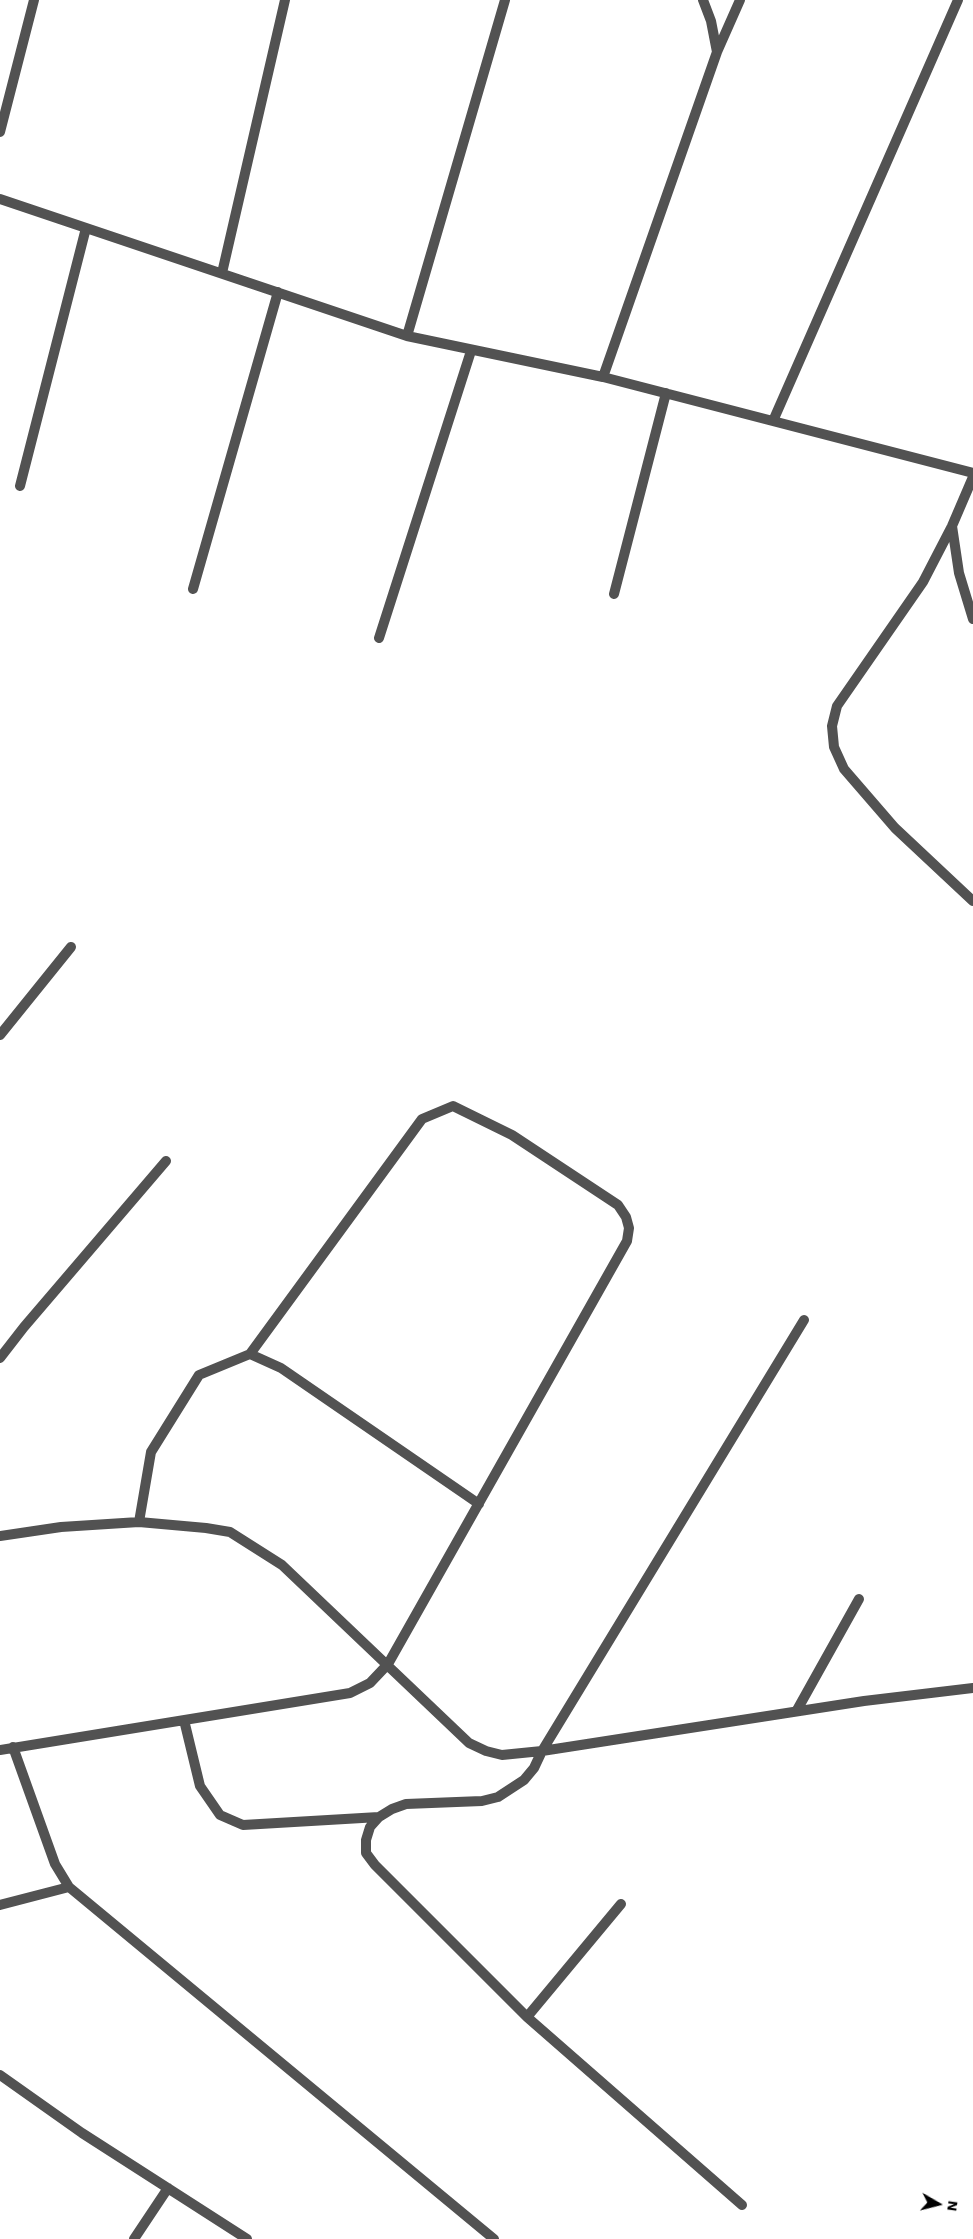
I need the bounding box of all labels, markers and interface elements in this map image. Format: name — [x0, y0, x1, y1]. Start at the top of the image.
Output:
north arrow — [913, 2179, 963, 2229]
text: N — [944, 2200, 961, 2212]

